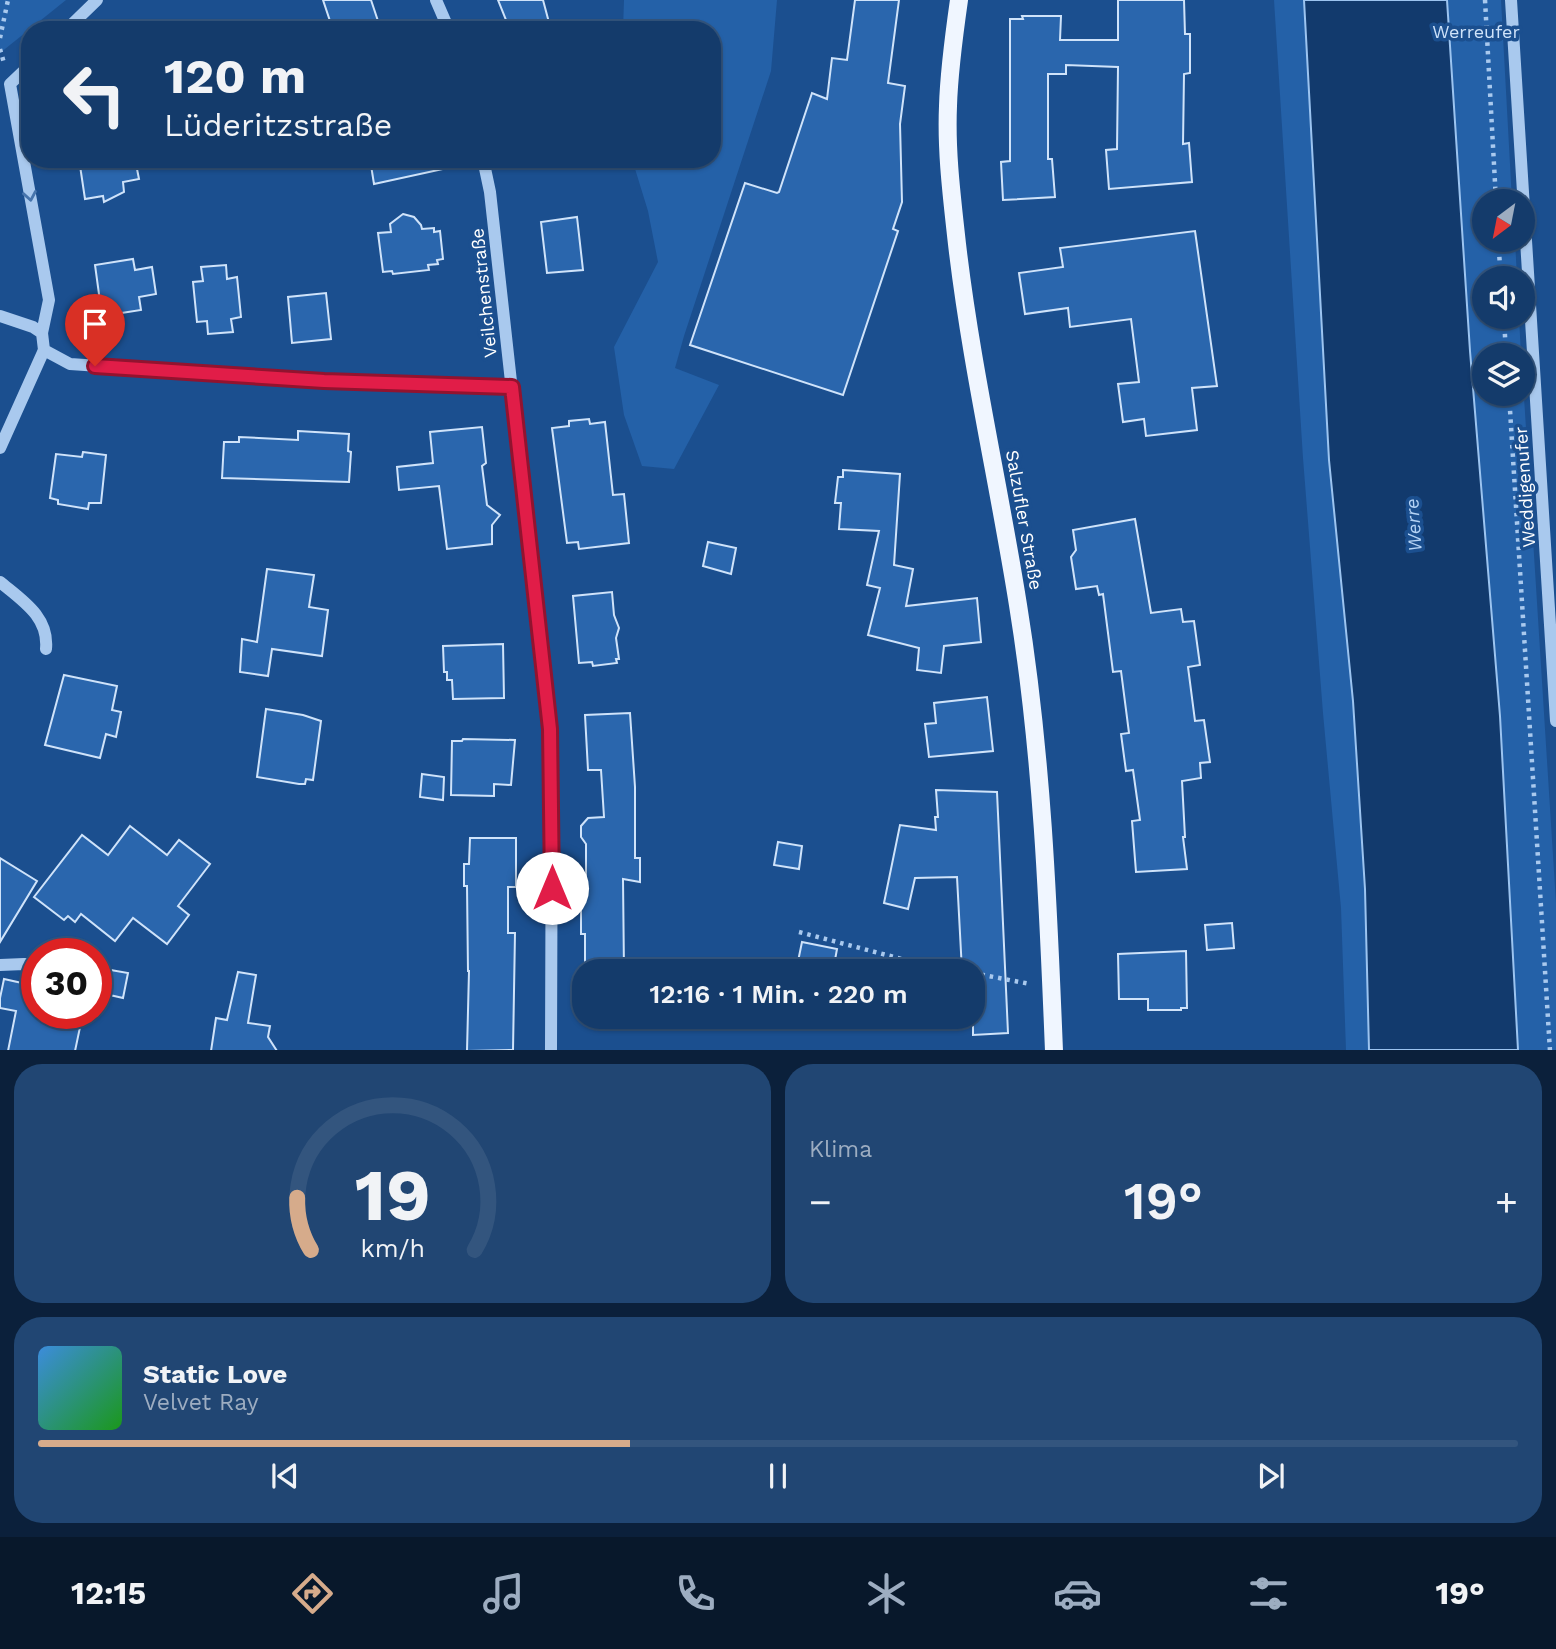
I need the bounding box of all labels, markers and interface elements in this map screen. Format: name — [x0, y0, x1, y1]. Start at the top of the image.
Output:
park label: Werreufer — [1432, 21, 1520, 42]
text: 120 m — [164, 47, 306, 105]
icon: left — [49, 49, 140, 140]
text: Lüderitzstraße — [164, 106, 392, 144]
north arrow — [1472, 189, 1535, 252]
map controls — [1472, 189, 1535, 406]
one-way arrow — [22, 190, 37, 202]
street label: Veilchenstraße — [466, 227, 501, 359]
button: sound — [1472, 266, 1535, 329]
pin — [65, 294, 125, 366]
icon: arrive — [76, 305, 114, 343]
button: layers — [1472, 343, 1535, 406]
street label: Weddigenufer — [1510, 426, 1539, 548]
street label: Salzufler Straße — [1002, 448, 1047, 591]
water label: Werre — [1400, 497, 1427, 552]
position arrow — [515, 851, 589, 925]
speed limit sign: 30 — [21, 938, 112, 1029]
text: 12:16 · 1 Min. · 220 m — [650, 979, 908, 1009]
text: Klima — [809, 1136, 872, 1163]
text: 19 — [354, 1152, 431, 1238]
text: 19° — [1124, 1171, 1203, 1232]
text: − — [809, 1180, 832, 1224]
text: + — [1495, 1180, 1518, 1224]
text: km/h — [360, 1233, 425, 1262]
text: Static Love — [143, 1359, 287, 1389]
text: Velvet Ray — [143, 1389, 259, 1416]
icon: previous — [266, 1457, 304, 1495]
icon: pause — [759, 1457, 797, 1495]
icon: next — [1252, 1457, 1290, 1495]
icon: directions — [288, 1569, 337, 1618]
icon: music — [479, 1569, 528, 1618]
icon: phone — [671, 1569, 720, 1618]
icon: climate — [862, 1569, 911, 1618]
icon: car — [1053, 1569, 1102, 1618]
icon: filters — [1244, 1569, 1293, 1618]
text: 12:15 — [71, 1574, 146, 1612]
text: 19° — [1436, 1574, 1485, 1612]

